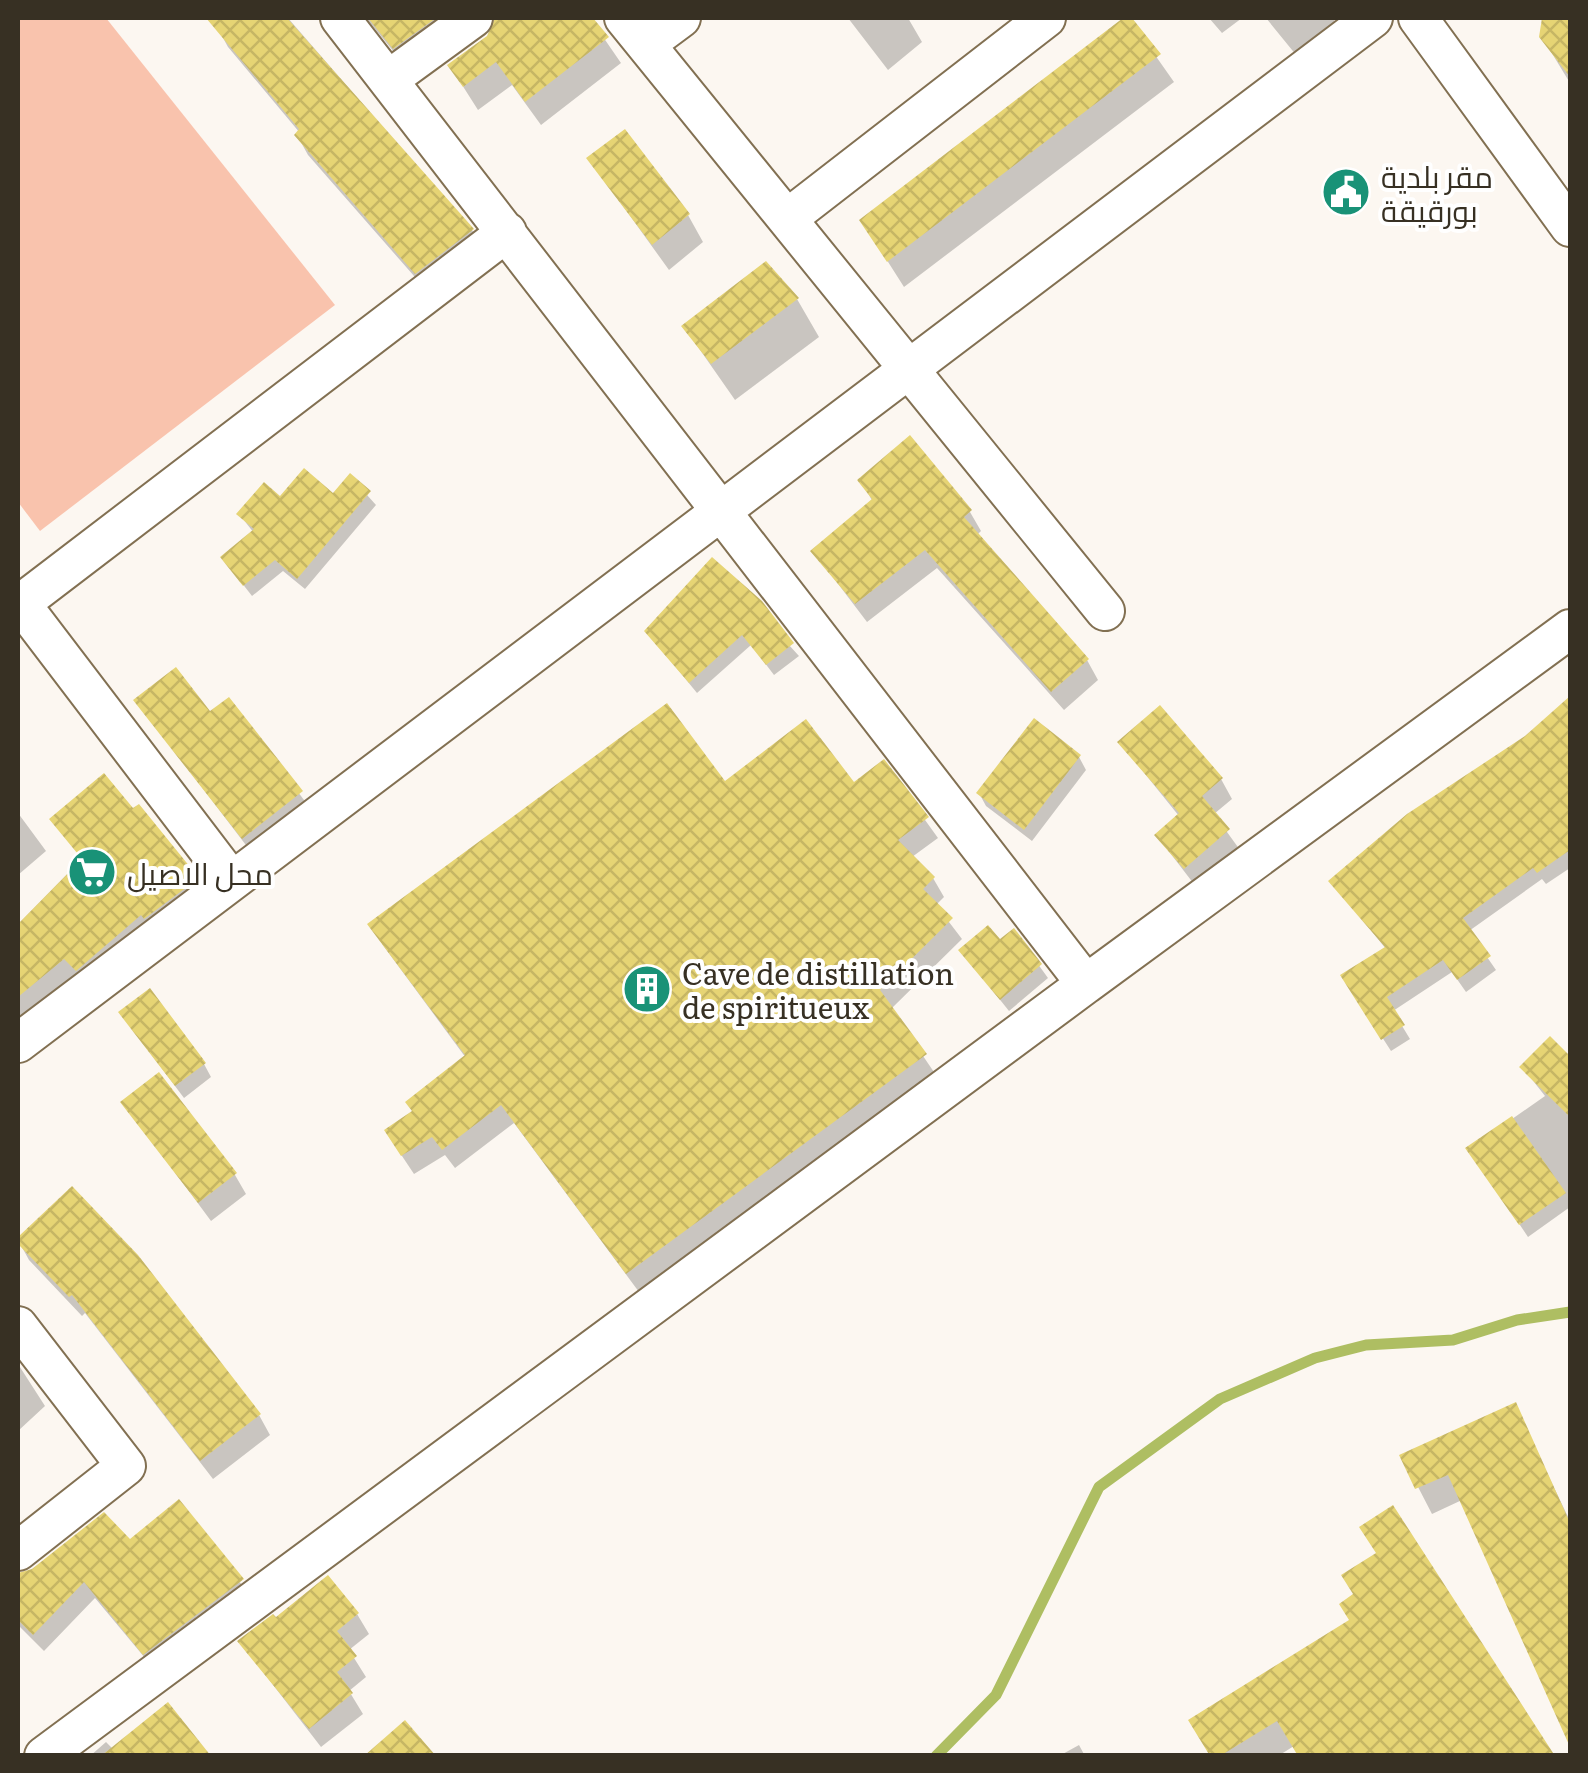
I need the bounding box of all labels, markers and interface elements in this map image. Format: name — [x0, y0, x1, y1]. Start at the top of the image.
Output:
place label: مقر بلدية بورقيقة — [1381, 153, 1493, 231]
public building icon: مقر بلدية بورقيقة — [1320, 166, 1372, 218]
supermarket icon: محل الاصيل — [66, 846, 118, 898]
place label: محل الاصيل — [127, 850, 273, 894]
place label: Cave de distillation de spiritueux — [682, 950, 954, 1028]
building icon: Cave de distillation de spiritueux — [621, 963, 673, 1015]

